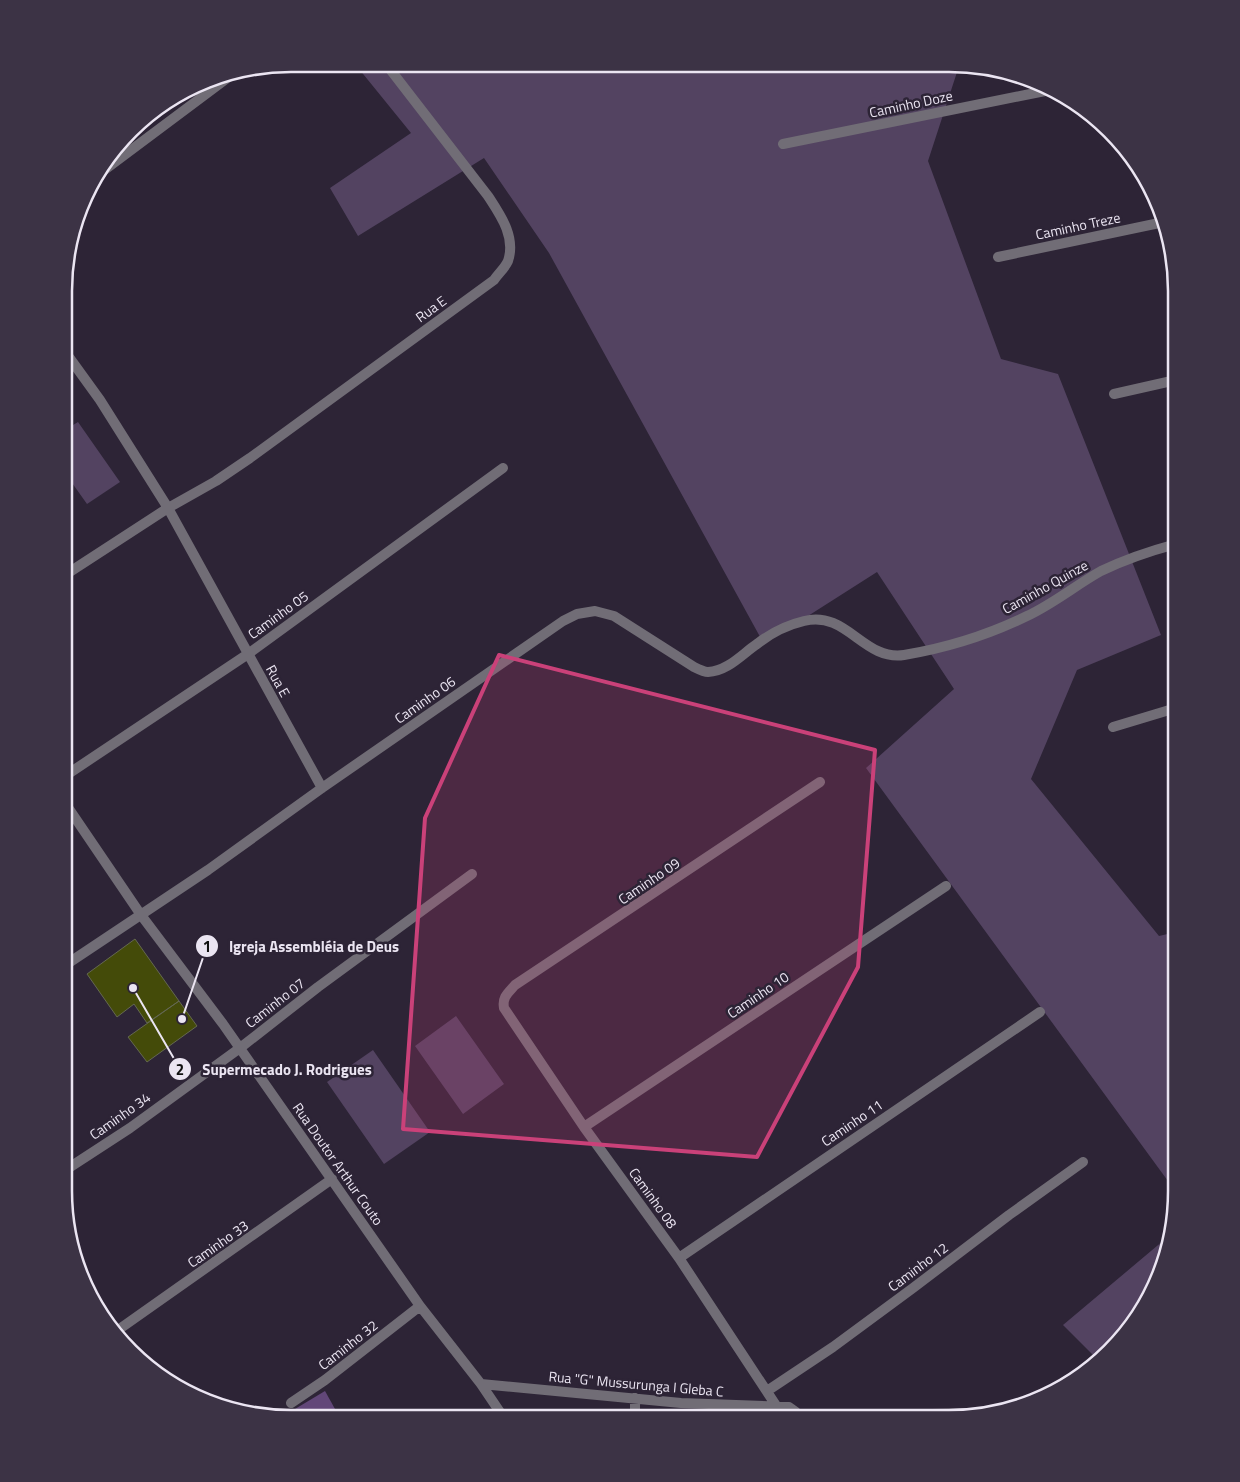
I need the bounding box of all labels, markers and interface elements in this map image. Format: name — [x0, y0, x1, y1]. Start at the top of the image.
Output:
street label: Caminho Doze — [867, 84, 954, 123]
street label: Caminho Treze — [1034, 206, 1122, 245]
street label: Rua E — [411, 290, 451, 327]
street label: Caminho Quinze — [998, 554, 1092, 619]
street label: Caminho 05 — [243, 585, 313, 644]
street label: Rua E — [261, 661, 296, 701]
street label: Caminho 06 — [390, 671, 460, 728]
street label: Caminho 09 — [614, 852, 684, 909]
callout: Igreja Assembléia de Deus — [194, 931, 409, 961]
text: 1 — [203, 935, 211, 958]
text: Igreja Assembléia de Deus — [229, 935, 399, 958]
street label: Caminho 10 — [723, 966, 793, 1023]
street label: Caminho 07 — [240, 973, 309, 1033]
callout: Supermecado J. Rodrigues — [167, 1054, 382, 1084]
text: 2 — [176, 1058, 184, 1081]
text: Supermecado J. Rodrigues — [202, 1058, 372, 1081]
street label: Caminho 34 — [85, 1087, 155, 1144]
street label: Caminho 11 — [817, 1094, 887, 1151]
street label: Rua Doutor Arthur Couto — [288, 1098, 389, 1229]
street label: Caminho 08 — [624, 1163, 683, 1233]
street label: Caminho 33 — [183, 1215, 253, 1272]
street label: Caminho 12 — [883, 1237, 952, 1296]
street label: Caminho 32 — [313, 1315, 382, 1375]
street label: Rua "G" Mussurunga I Gleba C — [548, 1365, 725, 1402]

